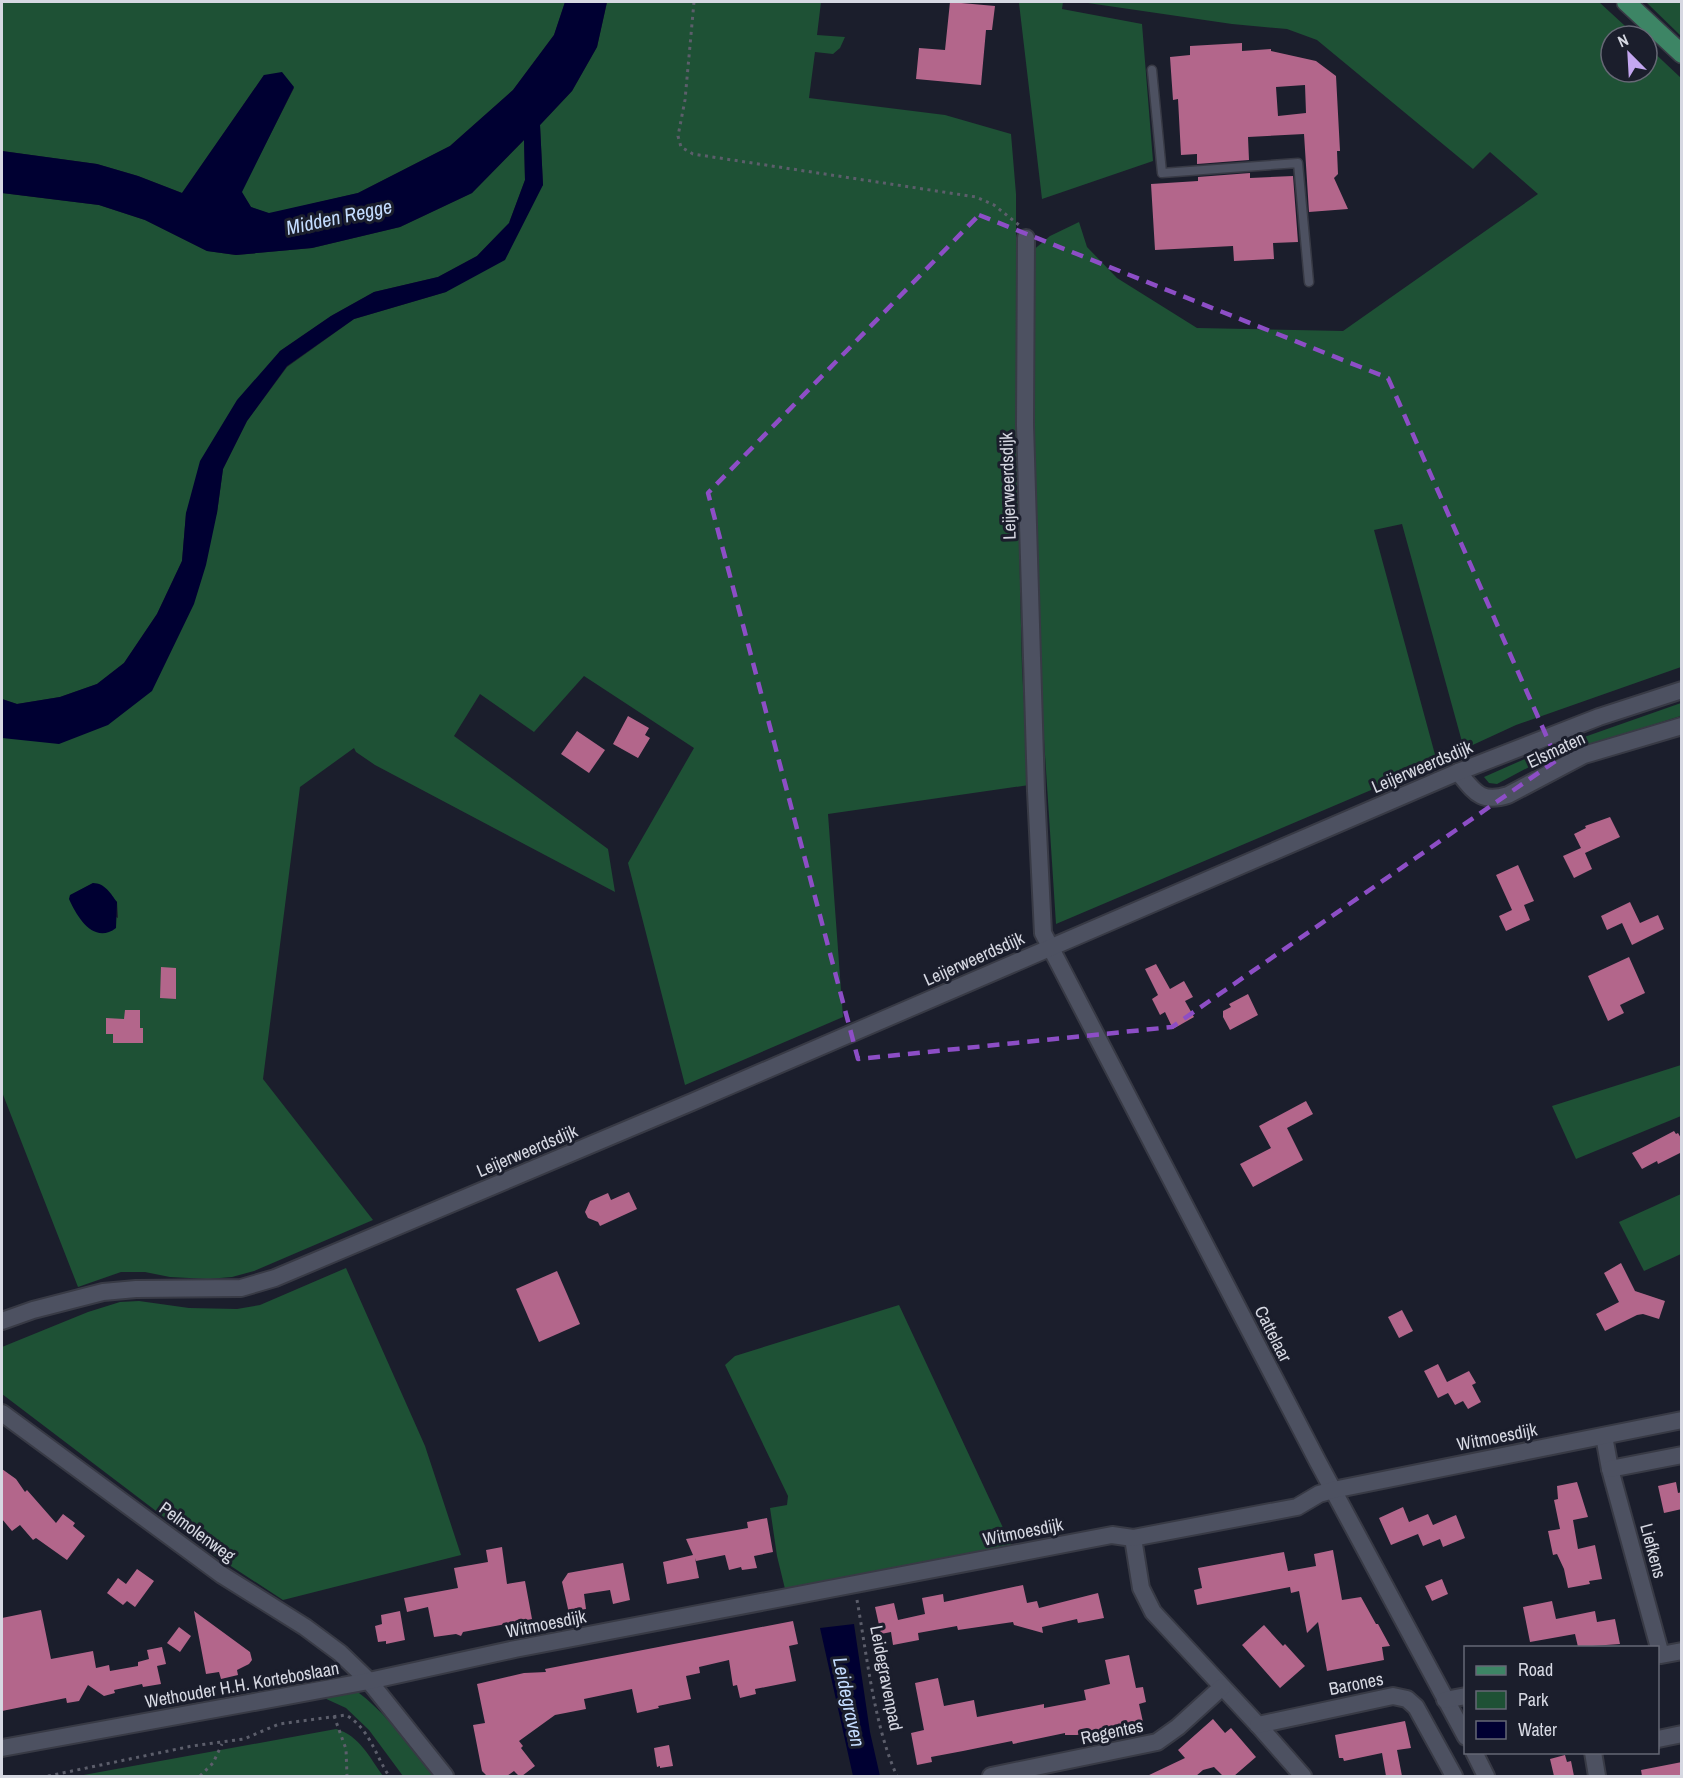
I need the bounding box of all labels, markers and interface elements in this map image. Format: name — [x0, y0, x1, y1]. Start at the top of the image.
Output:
north arrow — [1599, 24, 1659, 84]
text: N — [1614, 28, 1632, 52]
water label: Midden Regge — [283, 192, 394, 241]
street label: Leijerweerdsdijk — [993, 431, 1022, 540]
street label: Elsmaten — [1523, 725, 1589, 774]
street label: Leijerweerdsdijk — [1367, 734, 1477, 799]
street label: Leijerweerdsdijk — [920, 925, 1029, 992]
street label: Leijerweerdsdijk — [472, 1118, 582, 1183]
street label: Cattelaar — [1249, 1301, 1298, 1366]
street label: Witmoesdijk — [1455, 1416, 1540, 1457]
street label: Pelmolenweg — [154, 1495, 241, 1568]
street label: Witmoesdijk — [981, 1511, 1066, 1552]
street label: Liefkens — [1634, 1521, 1673, 1581]
street label: Witmoesdijk — [504, 1603, 589, 1644]
street label: Leidegravenpad — [864, 1623, 909, 1733]
legend — [1464, 1646, 1659, 1754]
water label: Leidegraven — [827, 1654, 872, 1749]
street label: Wethouder H.H. Korteboslaan — [143, 1655, 341, 1714]
text: Road — [1518, 1657, 1553, 1682]
street label: Barones — [1327, 1666, 1385, 1701]
text: Park — [1518, 1687, 1549, 1712]
street label: Regentes — [1078, 1713, 1145, 1750]
text: Water — [1518, 1717, 1557, 1742]

